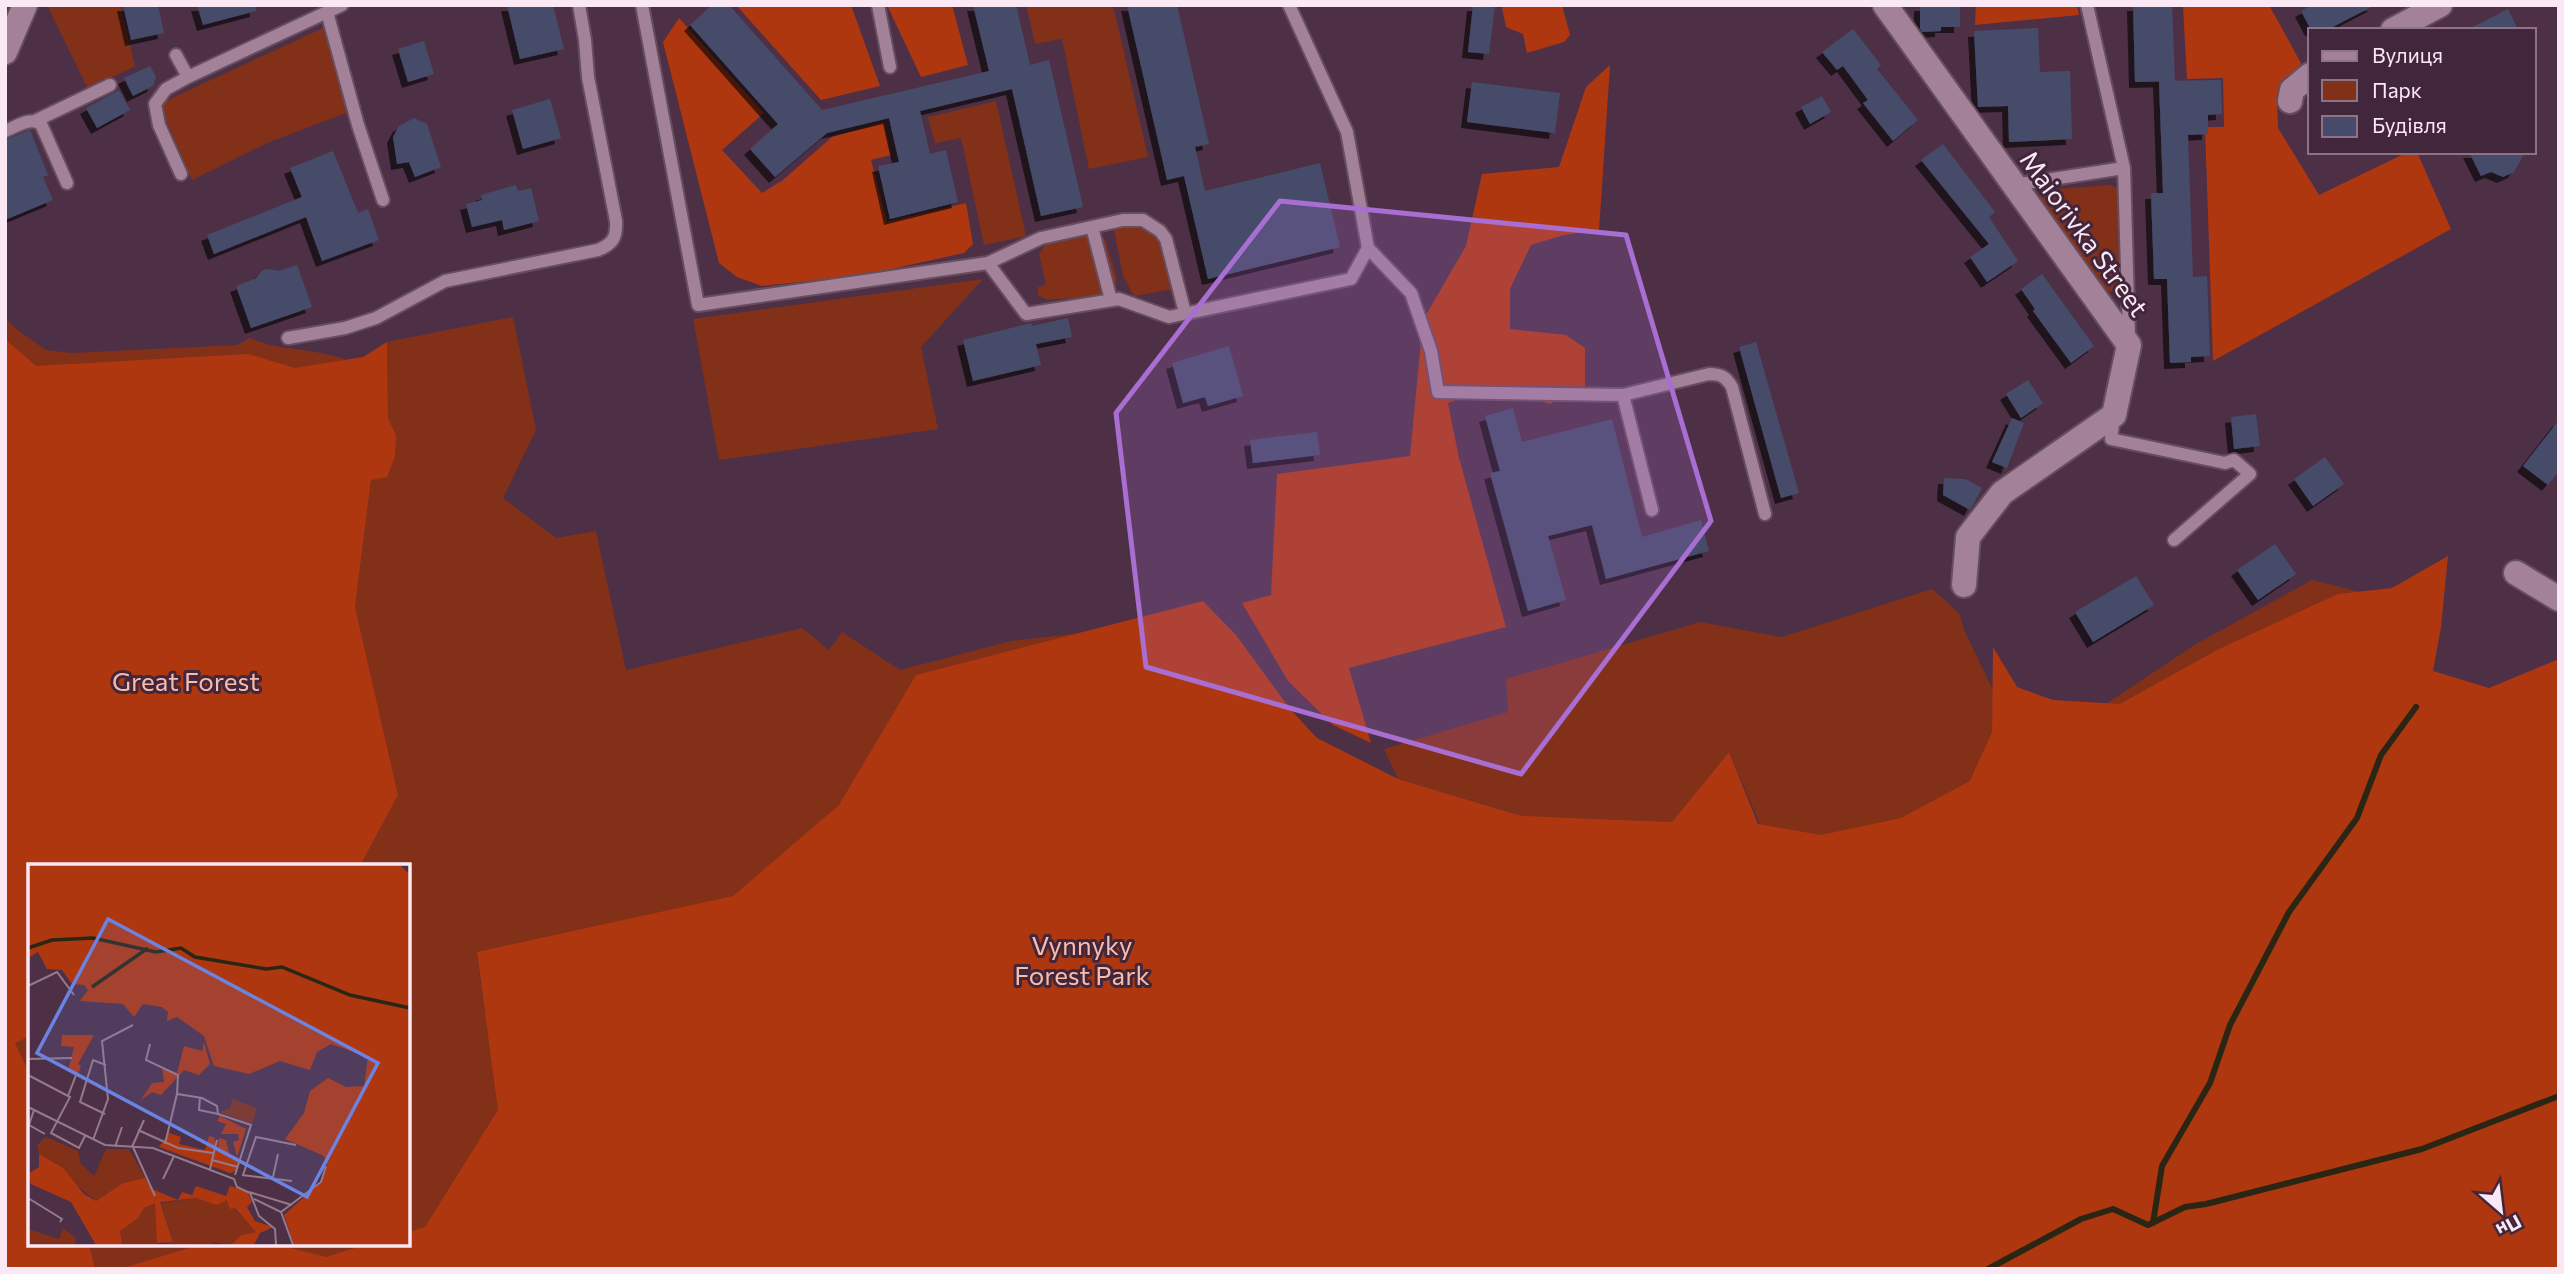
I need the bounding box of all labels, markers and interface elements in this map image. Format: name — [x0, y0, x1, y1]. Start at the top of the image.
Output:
legend — [2308, 28, 2536, 154]
text: Вулиця — [2372, 42, 2443, 67]
text: Парк — [2372, 77, 2422, 102]
text: Будівля — [2372, 112, 2447, 137]
street label: Maiorivka Street — [2015, 144, 2155, 322]
park label: Great Forest — [112, 665, 260, 696]
inset map — [28, 864, 410, 1246]
park label: Vynnyky Forest Park — [1014, 929, 1150, 990]
north arrow — [2466, 1176, 2536, 1246]
text: Пн — [2493, 1210, 2526, 1243]

